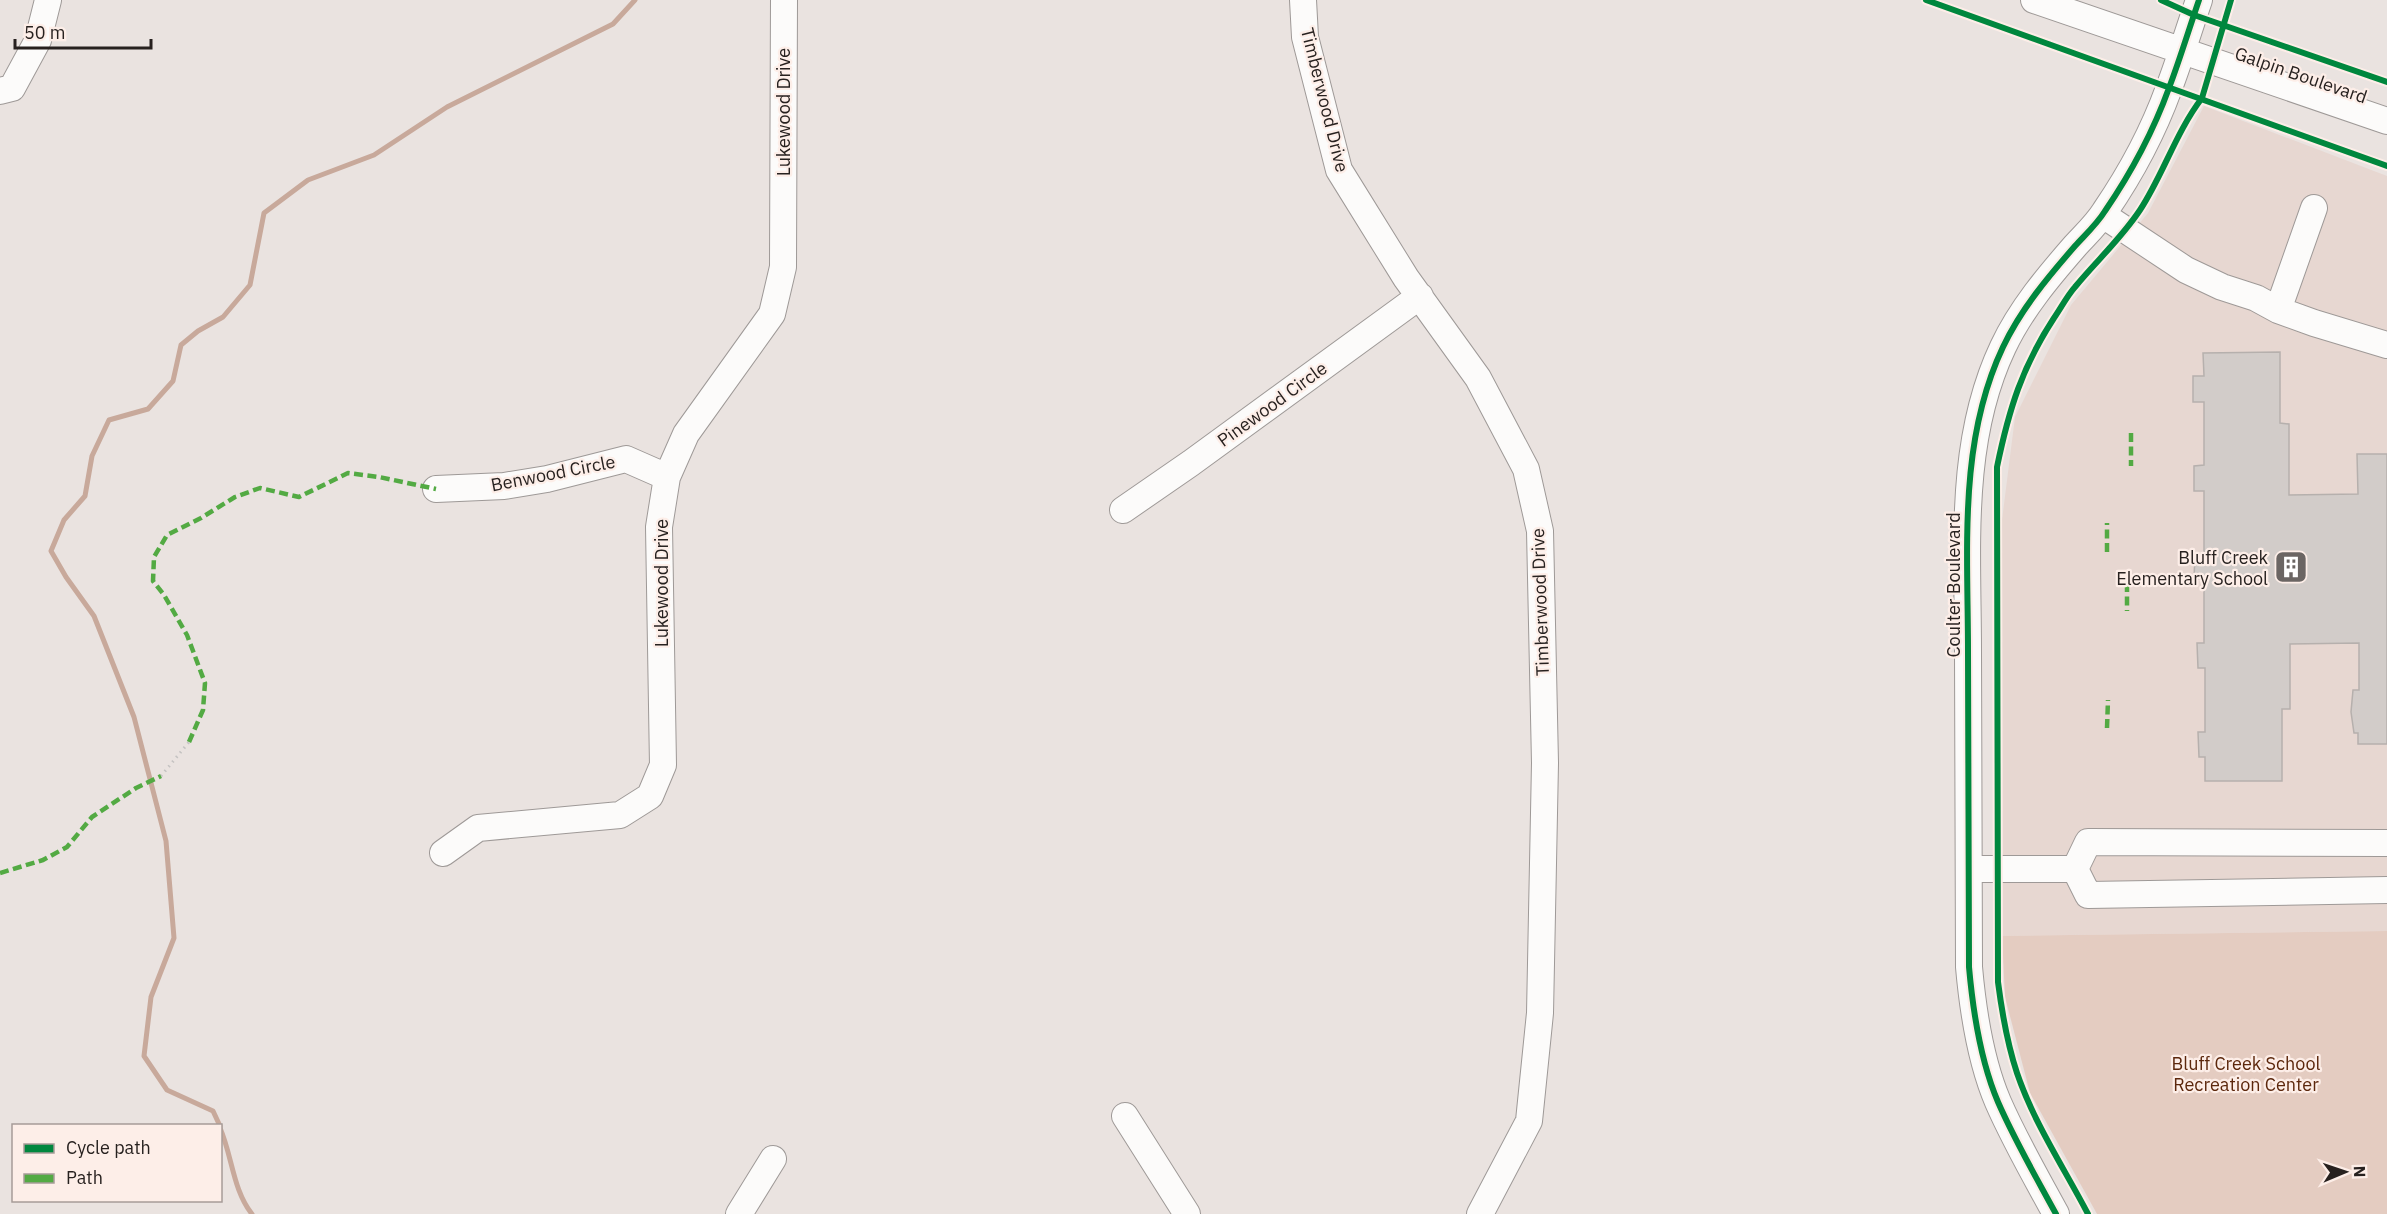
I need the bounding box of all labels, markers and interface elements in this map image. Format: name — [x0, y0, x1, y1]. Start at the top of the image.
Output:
scale bar — [15, 12, 152, 50]
text: 50 m — [24, 21, 66, 44]
street label: Timberwood Drive — [1296, 25, 1354, 175]
street label: Galpin Boulevard — [2232, 42, 2370, 108]
street label: Lukewood Drive — [772, 48, 795, 176]
street label: Pinewood Circle — [1213, 356, 1331, 452]
street label: Benwood Circle — [489, 450, 617, 496]
street label: Coulter Boulevard — [1942, 512, 1965, 658]
street label: Lukewood Drive — [650, 519, 673, 647]
street label: Timberwood Drive — [1526, 528, 1554, 676]
place label: Bluff Creek Elementary School — [2116, 546, 2269, 590]
building icon: Bluff Creek Elementary School — [2273, 549, 2309, 585]
park label: Bluff Creek School Recreation Center — [2172, 1052, 2320, 1096]
legend — [12, 1124, 222, 1202]
text: Cycle path — [66, 1136, 151, 1159]
north arrow — [2315, 1142, 2375, 1202]
text: N — [2350, 1165, 2370, 1178]
text: Path — [66, 1166, 103, 1189]

